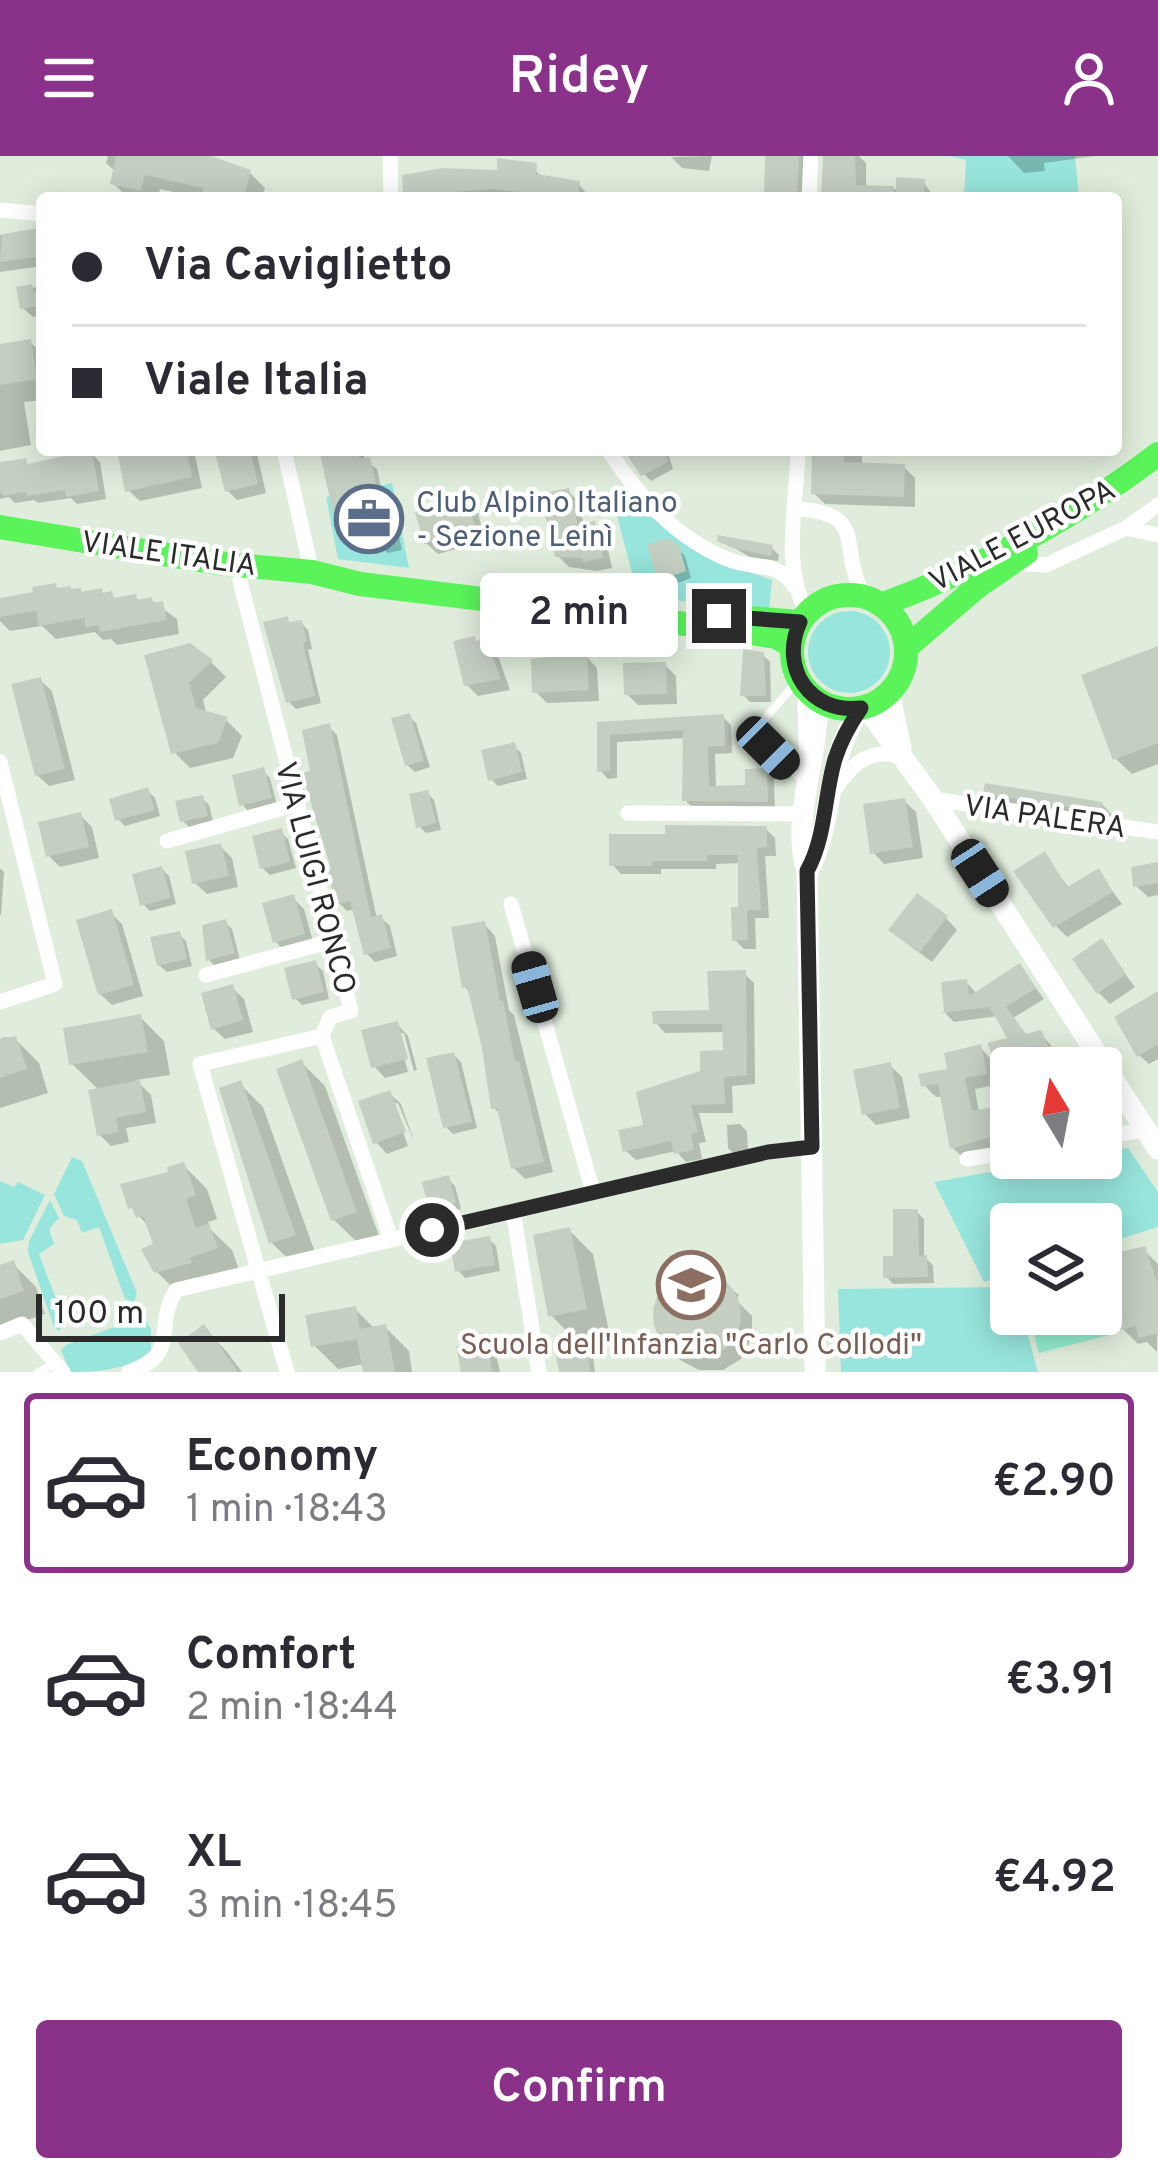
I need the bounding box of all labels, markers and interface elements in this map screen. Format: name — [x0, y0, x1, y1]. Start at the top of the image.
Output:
text: Ridey — [508, 44, 650, 113]
icon: menu — [36, 45, 102, 111]
icon: person — [1056, 45, 1122, 111]
text: Via Caviglietto — [144, 239, 453, 296]
text: Viale Italia — [144, 354, 369, 411]
street label: VIALE EUROPA — [924, 473, 1123, 602]
office icon: Club Alpino Italiano - Sezione Leinì — [334, 484, 404, 554]
place label: Club Alpino Italiano - Sezione Leinì — [416, 486, 678, 557]
street label: VIALE ITALIA — [79, 525, 258, 586]
callout: 2 min — [479, 574, 677, 658]
route end — [692, 589, 746, 643]
text: 2 min — [529, 590, 629, 639]
car — [730, 710, 806, 786]
street label: VIA LUIGI RONCO — [265, 758, 362, 999]
street label: VIA PALERA — [961, 789, 1128, 848]
car — [945, 833, 1015, 913]
car — [508, 947, 562, 1027]
north arrow — [990, 1047, 1122, 1179]
map controls — [990, 1047, 1122, 1335]
route start — [405, 1203, 459, 1257]
button: layers — [990, 1203, 1122, 1335]
school or university icon: Scuola dell'Infanzia "Carlo Collodi" — [656, 1250, 726, 1320]
scale bar — [36, 1288, 285, 1341]
text: 100 m — [54, 1294, 144, 1336]
place label: Scuola dell'Infanzia "Carlo Collodi" — [460, 1328, 922, 1365]
icon: car — [42, 1429, 150, 1537]
text: Economy — [186, 1430, 378, 1487]
text: €2.90 — [993, 1455, 1116, 1512]
text: 1 min · 18:43 — [186, 1487, 388, 1536]
icon: car — [42, 1627, 150, 1735]
text: Comfort — [186, 1628, 356, 1685]
text: €3.91 — [1006, 1653, 1116, 1710]
text: 2 min · 18:44 — [186, 1685, 398, 1734]
icon: car — [42, 1825, 150, 1933]
text: XL — [186, 1826, 241, 1883]
text: €4.92 — [994, 1851, 1116, 1908]
text: 3 min · 18:45 — [186, 1883, 397, 1932]
button: Confirm — [36, 2020, 1122, 2158]

